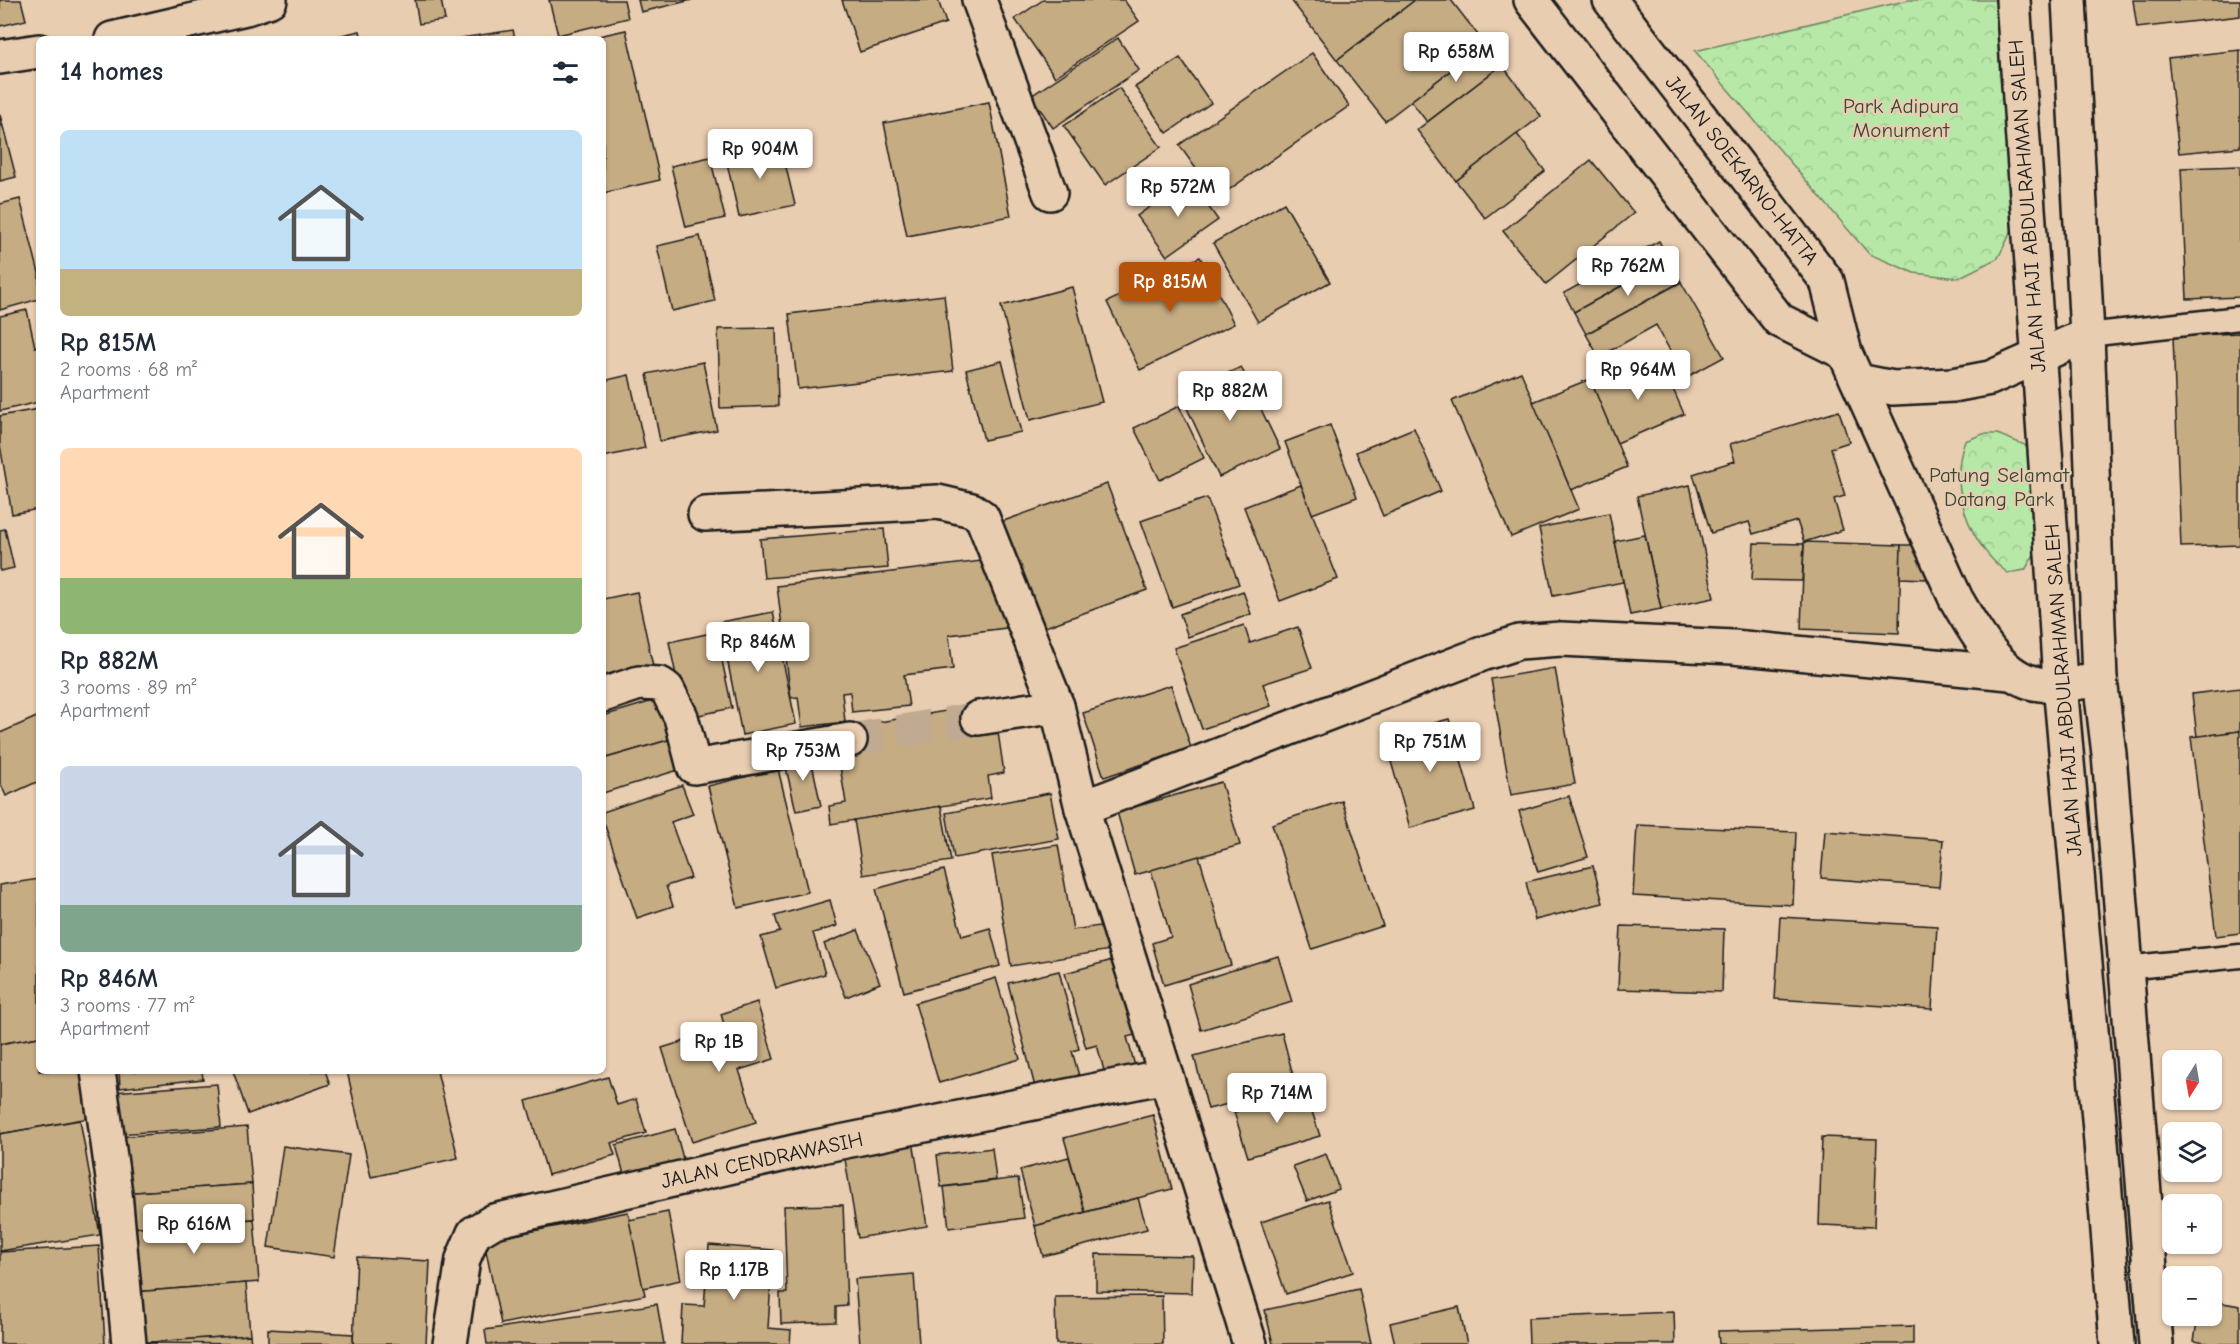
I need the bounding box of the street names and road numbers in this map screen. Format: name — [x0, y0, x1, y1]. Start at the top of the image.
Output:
street label: JALAN HAJI ABDULRAHMAN SALEH — [2003, 39, 2051, 373]
street label: JALAN SOEKARNO-HATTA — [1661, 70, 1823, 270]
street label: JALAN HAJI ABDULRAHMAN SALEH — [2039, 523, 2087, 857]
street label: JALAN CENDRAWASIH — [659, 1127, 865, 1193]

